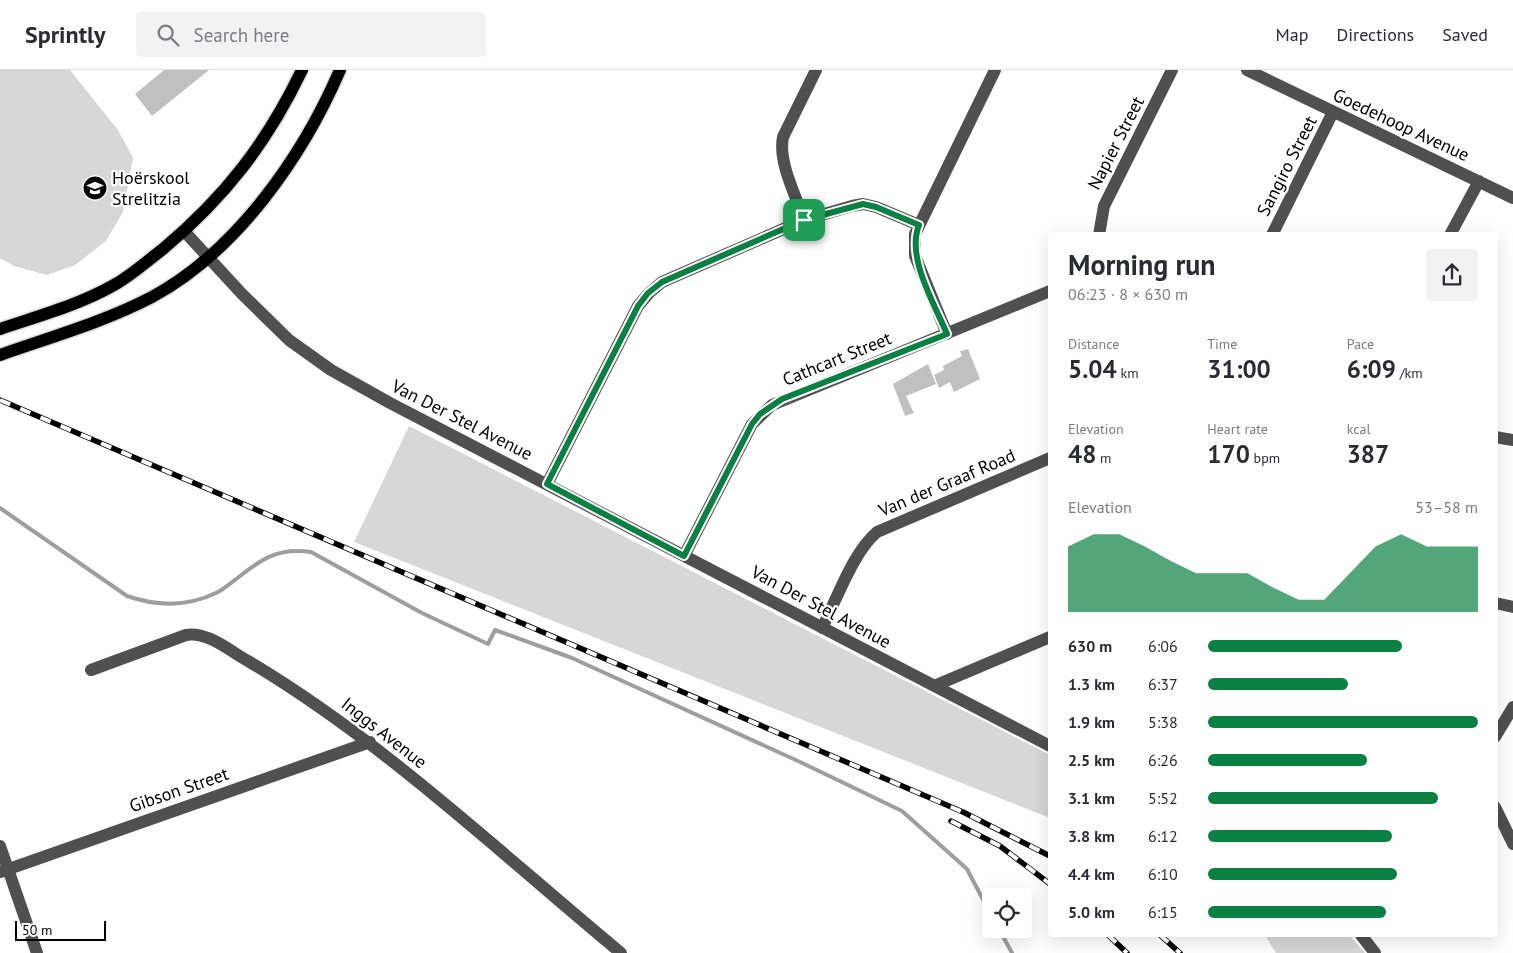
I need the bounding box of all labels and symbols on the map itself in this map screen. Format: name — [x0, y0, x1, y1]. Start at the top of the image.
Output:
street label: Goedehoop Avenue — [1329, 83, 1473, 166]
street label: Napier Street — [1082, 92, 1149, 193]
street label: Sangiro Street — [1251, 112, 1322, 220]
place label: Hoërskool Strelitzia — [112, 166, 190, 210]
school or university icon: Hoërskool Strelitzia — [82, 175, 108, 201]
pin — [783, 199, 825, 241]
street label: Cathcart Street — [779, 326, 895, 391]
street label: Van Der Stel Avenue — [387, 374, 537, 465]
street label: Van der Graaf Road — [874, 443, 1019, 522]
street label: Van Der Stel Avenue — [746, 560, 895, 653]
street label: Inggs Avenue — [337, 692, 432, 773]
street label: Gibson Street — [126, 762, 231, 817]
scale bar — [15, 918, 106, 941]

